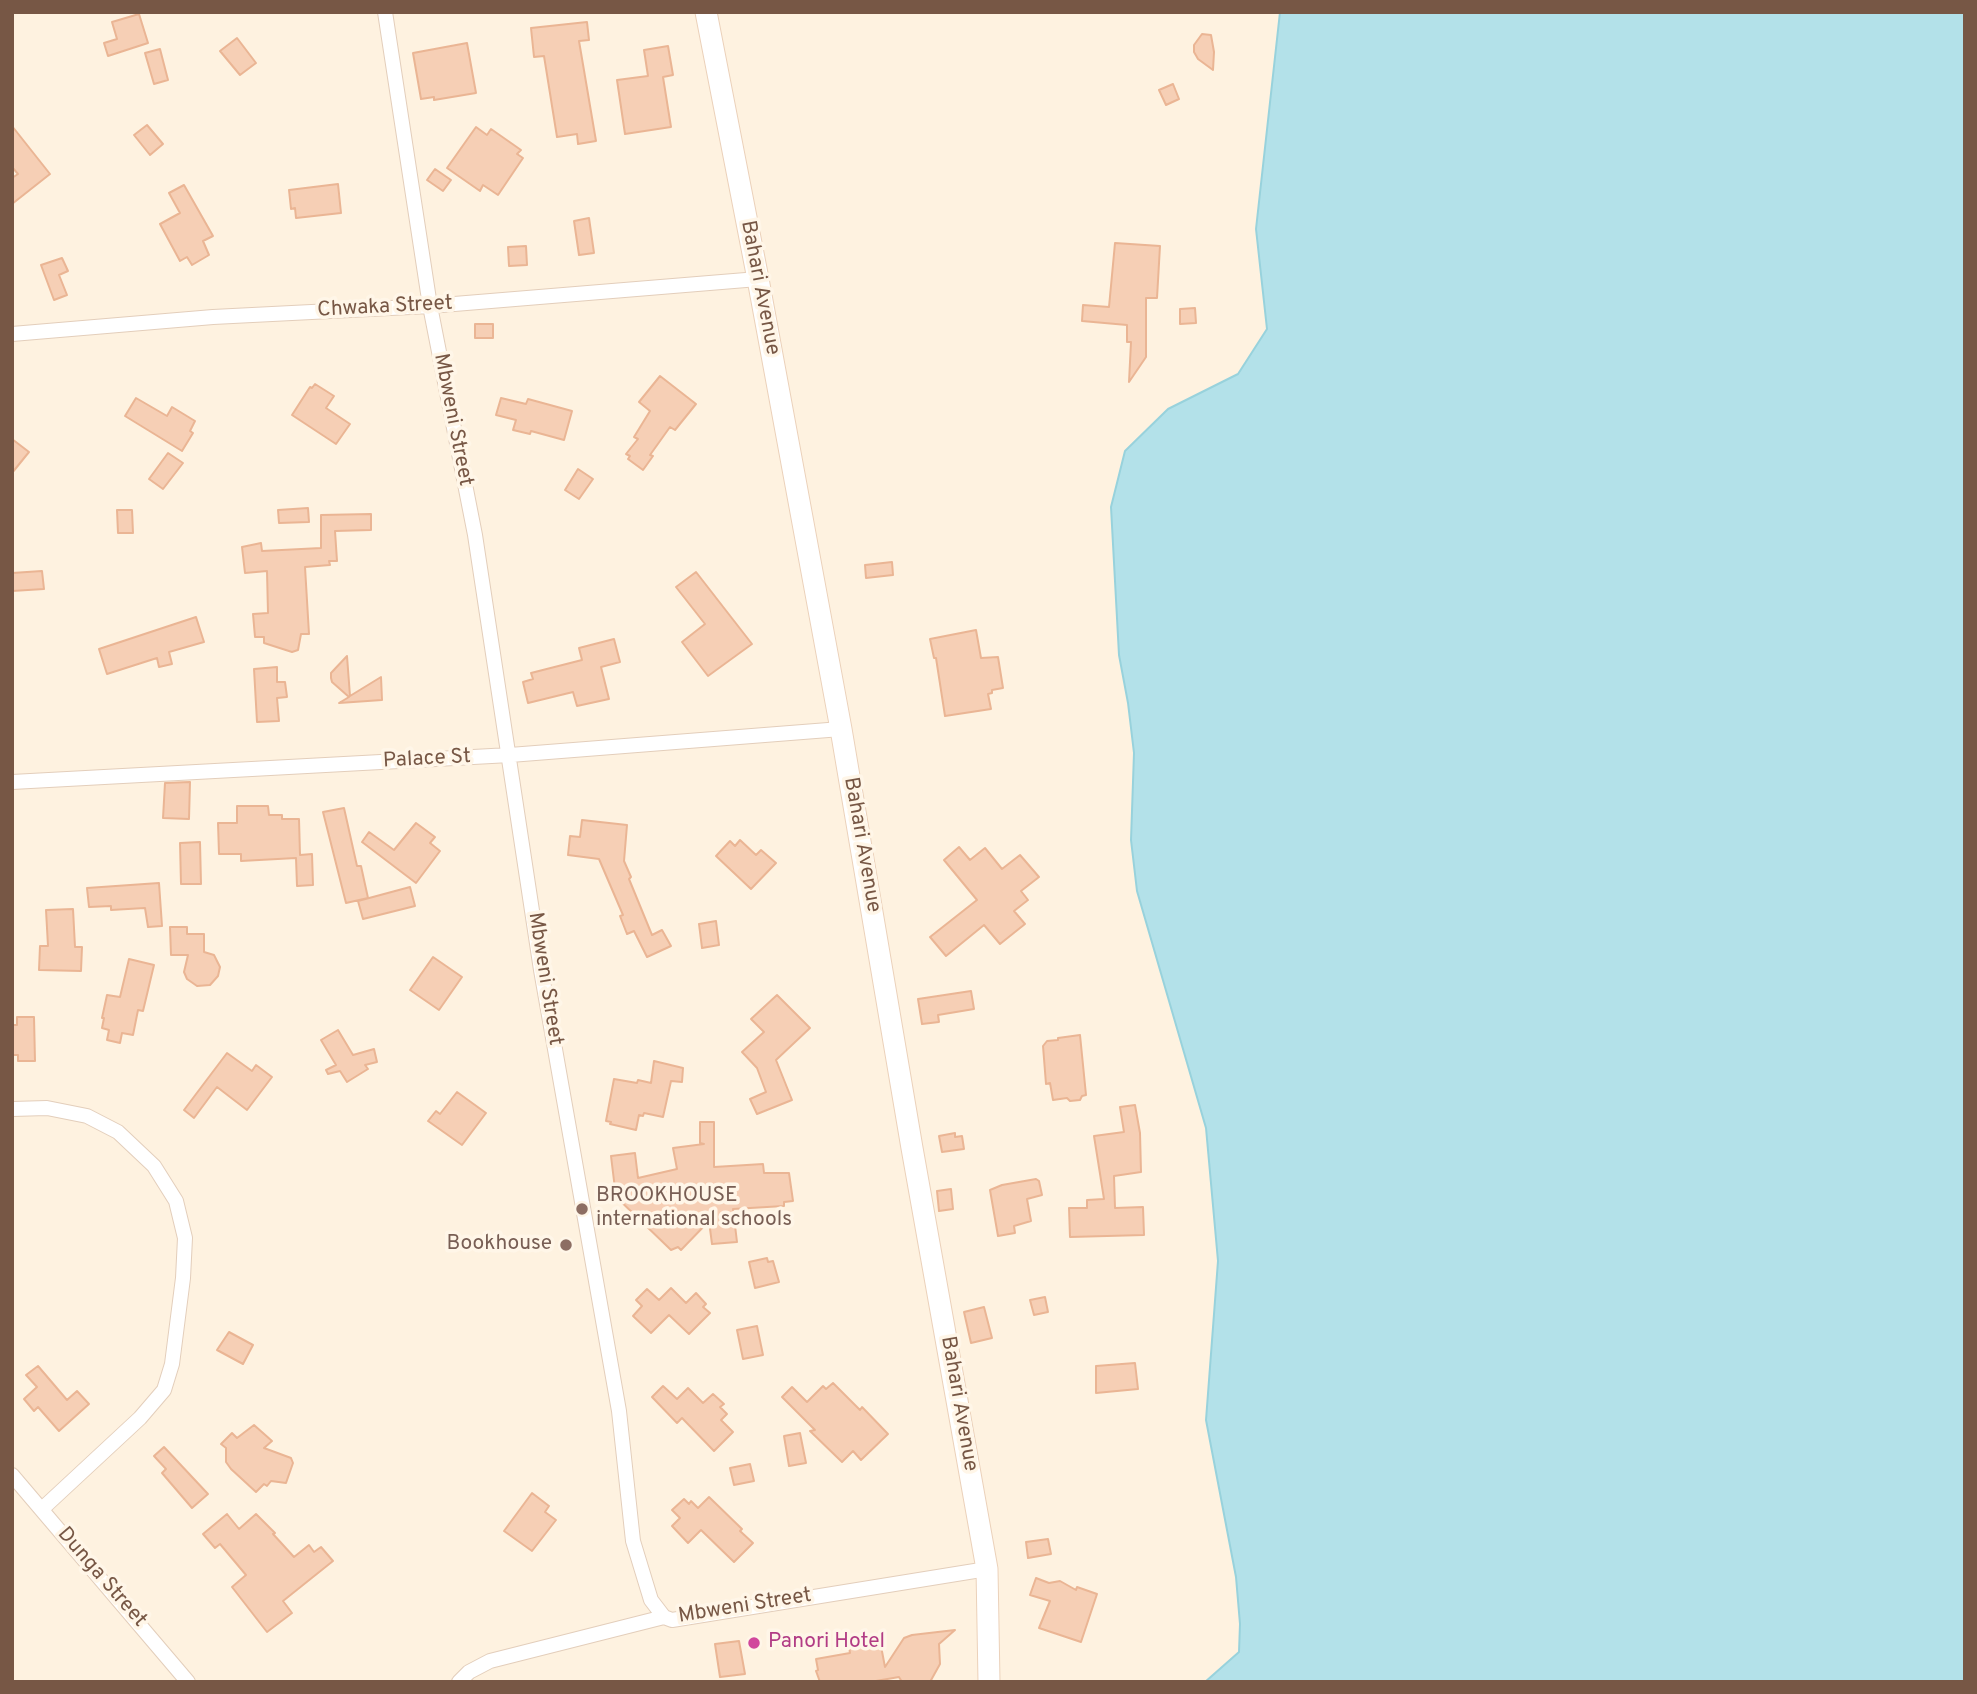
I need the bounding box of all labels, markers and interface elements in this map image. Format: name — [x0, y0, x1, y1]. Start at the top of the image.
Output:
street label: Bahari Avenue — [734, 218, 784, 358]
street label: Chwaka Street — [317, 292, 453, 324]
street label: Mbweni Street — [427, 351, 477, 489]
street label: Palace St — [382, 745, 472, 775]
street label: Bahari Avenue — [837, 775, 885, 915]
street label: Mbweni Street — [521, 911, 567, 1047]
place label: BROOKHOUSE international schools — [596, 1184, 792, 1234]
marker: BROOKHOUSE international schools — [574, 1201, 590, 1217]
place label: Bookhouse — [446, 1232, 552, 1258]
marker: Bookhouse — [558, 1237, 574, 1253]
street label: Bahari Avenue — [934, 1334, 982, 1474]
street label: Dunga Street — [51, 1523, 151, 1633]
street label: Mbweni Street — [677, 1584, 813, 1630]
place label: Panori Hotel — [768, 1630, 885, 1656]
marker: Panori Hotel — [746, 1635, 762, 1651]

